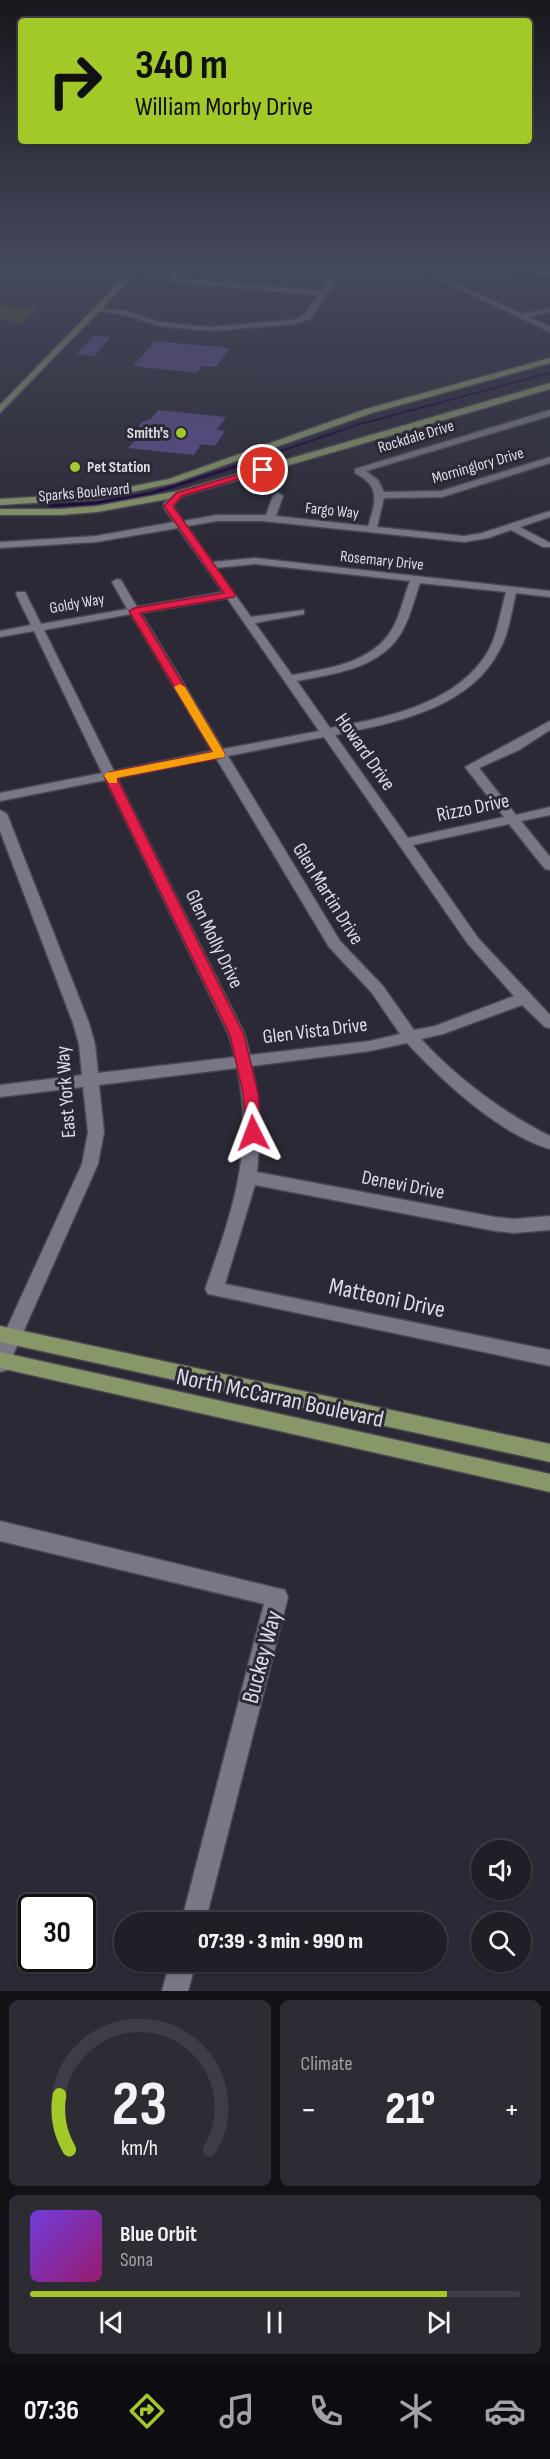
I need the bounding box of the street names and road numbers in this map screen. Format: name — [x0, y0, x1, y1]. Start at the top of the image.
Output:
street label: Rockdale Drive — [376, 416, 456, 458]
street label: Morninglory Drive — [430, 444, 526, 488]
street label: Sparks Boulevard — [38, 480, 130, 506]
street label: Fargo Way — [304, 499, 360, 523]
street label: Rosemary Drive — [339, 547, 425, 575]
street label: Goldy Way — [48, 590, 106, 618]
street label: Howard Drive — [330, 709, 400, 795]
street label: Rizzo Drive — [435, 789, 511, 827]
street label: Glen Martin Drive — [287, 839, 369, 949]
street label: Glen Molly Drive — [180, 886, 248, 992]
street label: Glen Vista Drive — [261, 1013, 369, 1049]
street label: East York Way — [51, 1045, 81, 1139]
street label: Denevi Drive — [360, 1165, 446, 1205]
street label: Matteoni Drive — [326, 1272, 448, 1324]
street label: North McCarran Boulevard — [174, 1362, 386, 1434]
street label: Buckey Way — [236, 1607, 288, 1707]

